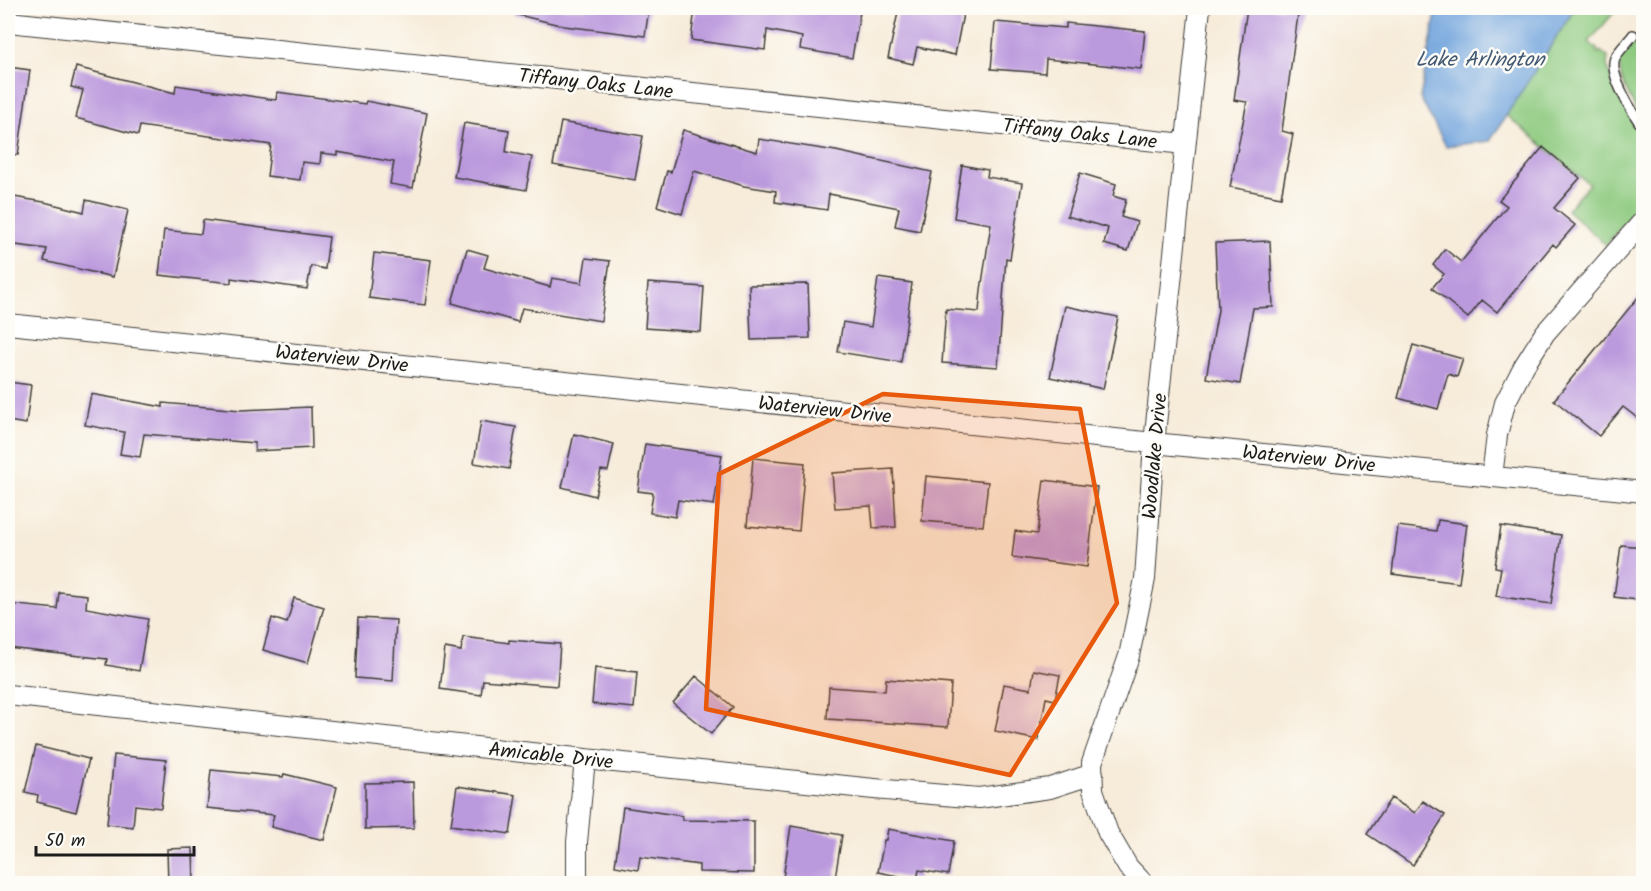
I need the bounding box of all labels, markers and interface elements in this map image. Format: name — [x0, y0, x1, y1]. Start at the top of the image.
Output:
water label: Lake Arlington — [1416, 44, 1546, 77]
street label: Tiffany Oaks Lane — [517, 61, 675, 109]
street label: Tiffany Oaks Lane — [1001, 111, 1159, 159]
street label: Waterview Drive — [274, 337, 410, 383]
street label: Waterview Drive — [757, 388, 893, 434]
street label: Woodlake Drive — [1135, 392, 1177, 520]
street label: Waterview Drive — [1241, 437, 1377, 483]
street label: Amicable Drive — [487, 735, 615, 779]
scale bar — [36, 819, 194, 857]
text: 50 m — [45, 827, 85, 856]

